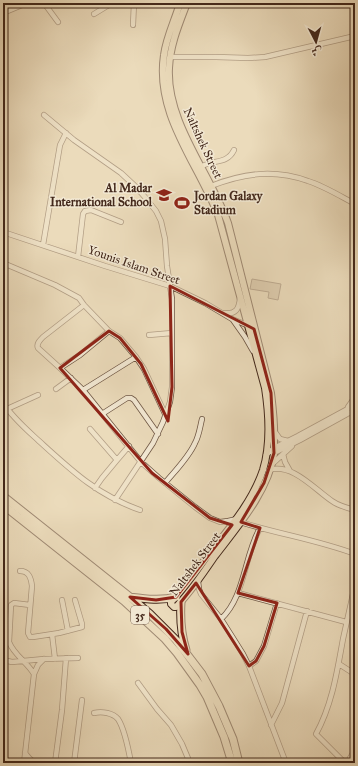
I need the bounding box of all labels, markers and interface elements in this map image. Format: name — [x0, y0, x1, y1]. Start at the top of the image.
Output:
north arrow — [296, 22, 336, 62]
text: ش — [311, 44, 323, 58]
street label: Naltshek Street — [181, 105, 226, 181]
place label: Al Madar International School — [50, 181, 153, 209]
school or university icon: Al Madar International School — [155, 186, 173, 204]
place label: Jordan Galaxy Stadium — [192, 189, 264, 217]
sports icon: Jordan Galaxy Stadium — [173, 194, 191, 212]
street label: Younis Islam Street — [86, 243, 183, 288]
street label: Naltshek Street — [166, 529, 224, 599]
road number: 35 — [131, 606, 149, 624]

